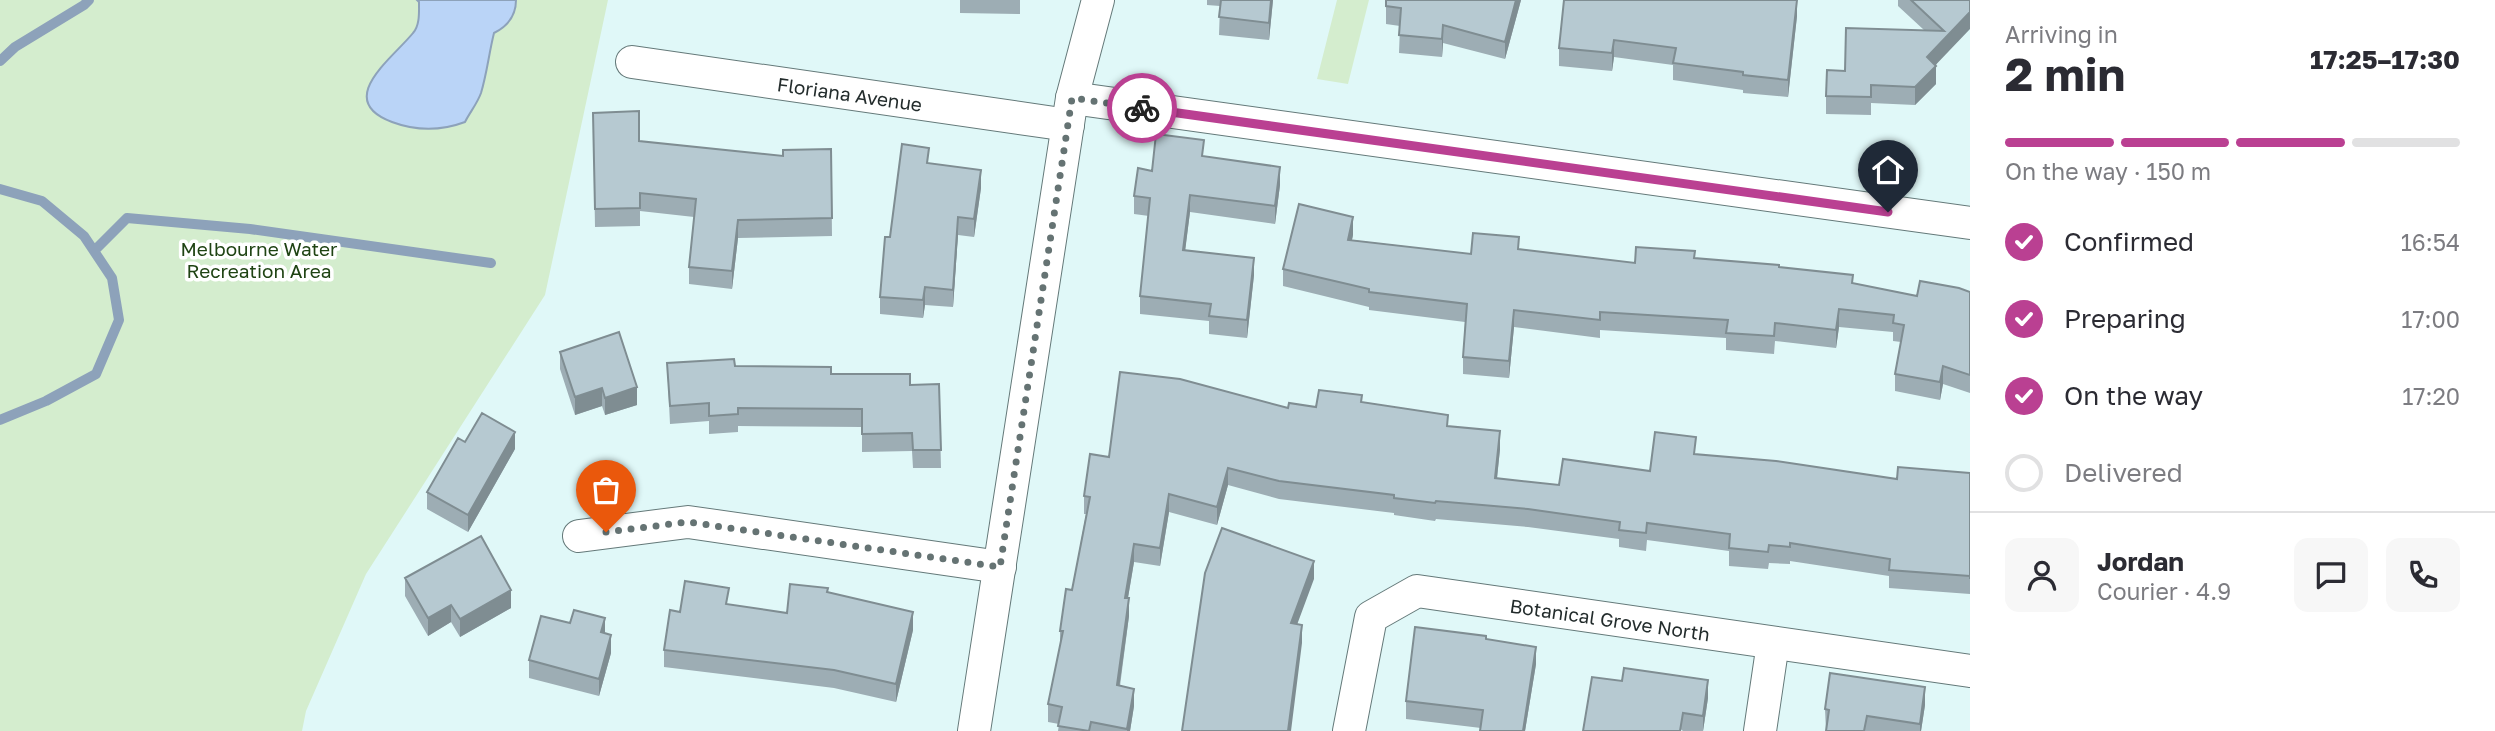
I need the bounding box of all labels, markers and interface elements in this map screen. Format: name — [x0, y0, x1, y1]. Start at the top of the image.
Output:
text: Arriving in — [2005, 20, 2118, 48]
text: 17:25–17:30 — [2310, 44, 2460, 75]
text: 2 min — [2005, 46, 2125, 101]
street label: Floriana Avenue — [776, 72, 924, 115]
courier — [1107, 73, 1177, 143]
icon: bike — [1123, 89, 1161, 127]
pin — [1858, 140, 1918, 212]
icon: home — [1869, 151, 1907, 189]
text: On the way · 150 m — [2005, 157, 2211, 185]
icon: check — [2005, 223, 2043, 261]
text: Confirmed — [2064, 226, 2194, 257]
text: 16:54 — [2401, 228, 2460, 256]
park label: Melbourne Water Recreation Area — [181, 237, 338, 282]
icon: check — [2005, 300, 2043, 338]
text: Preparing — [2064, 303, 2186, 334]
text: 17:00 — [2401, 305, 2460, 333]
icon: check — [2005, 377, 2043, 415]
text: On the way — [2064, 380, 2203, 411]
text: 17:20 — [2402, 382, 2460, 410]
text: Delivered — [2064, 457, 2183, 488]
pin — [576, 460, 636, 532]
icon: bag — [587, 471, 625, 509]
button: person — [2005, 538, 2079, 612]
button: chat — [2294, 538, 2368, 612]
button: phone — [2386, 538, 2460, 612]
text: Jordan — [2097, 546, 2184, 577]
text: Courier · 4.9 — [2097, 577, 2231, 605]
street label: Botanical Grove North — [1508, 593, 1712, 645]

